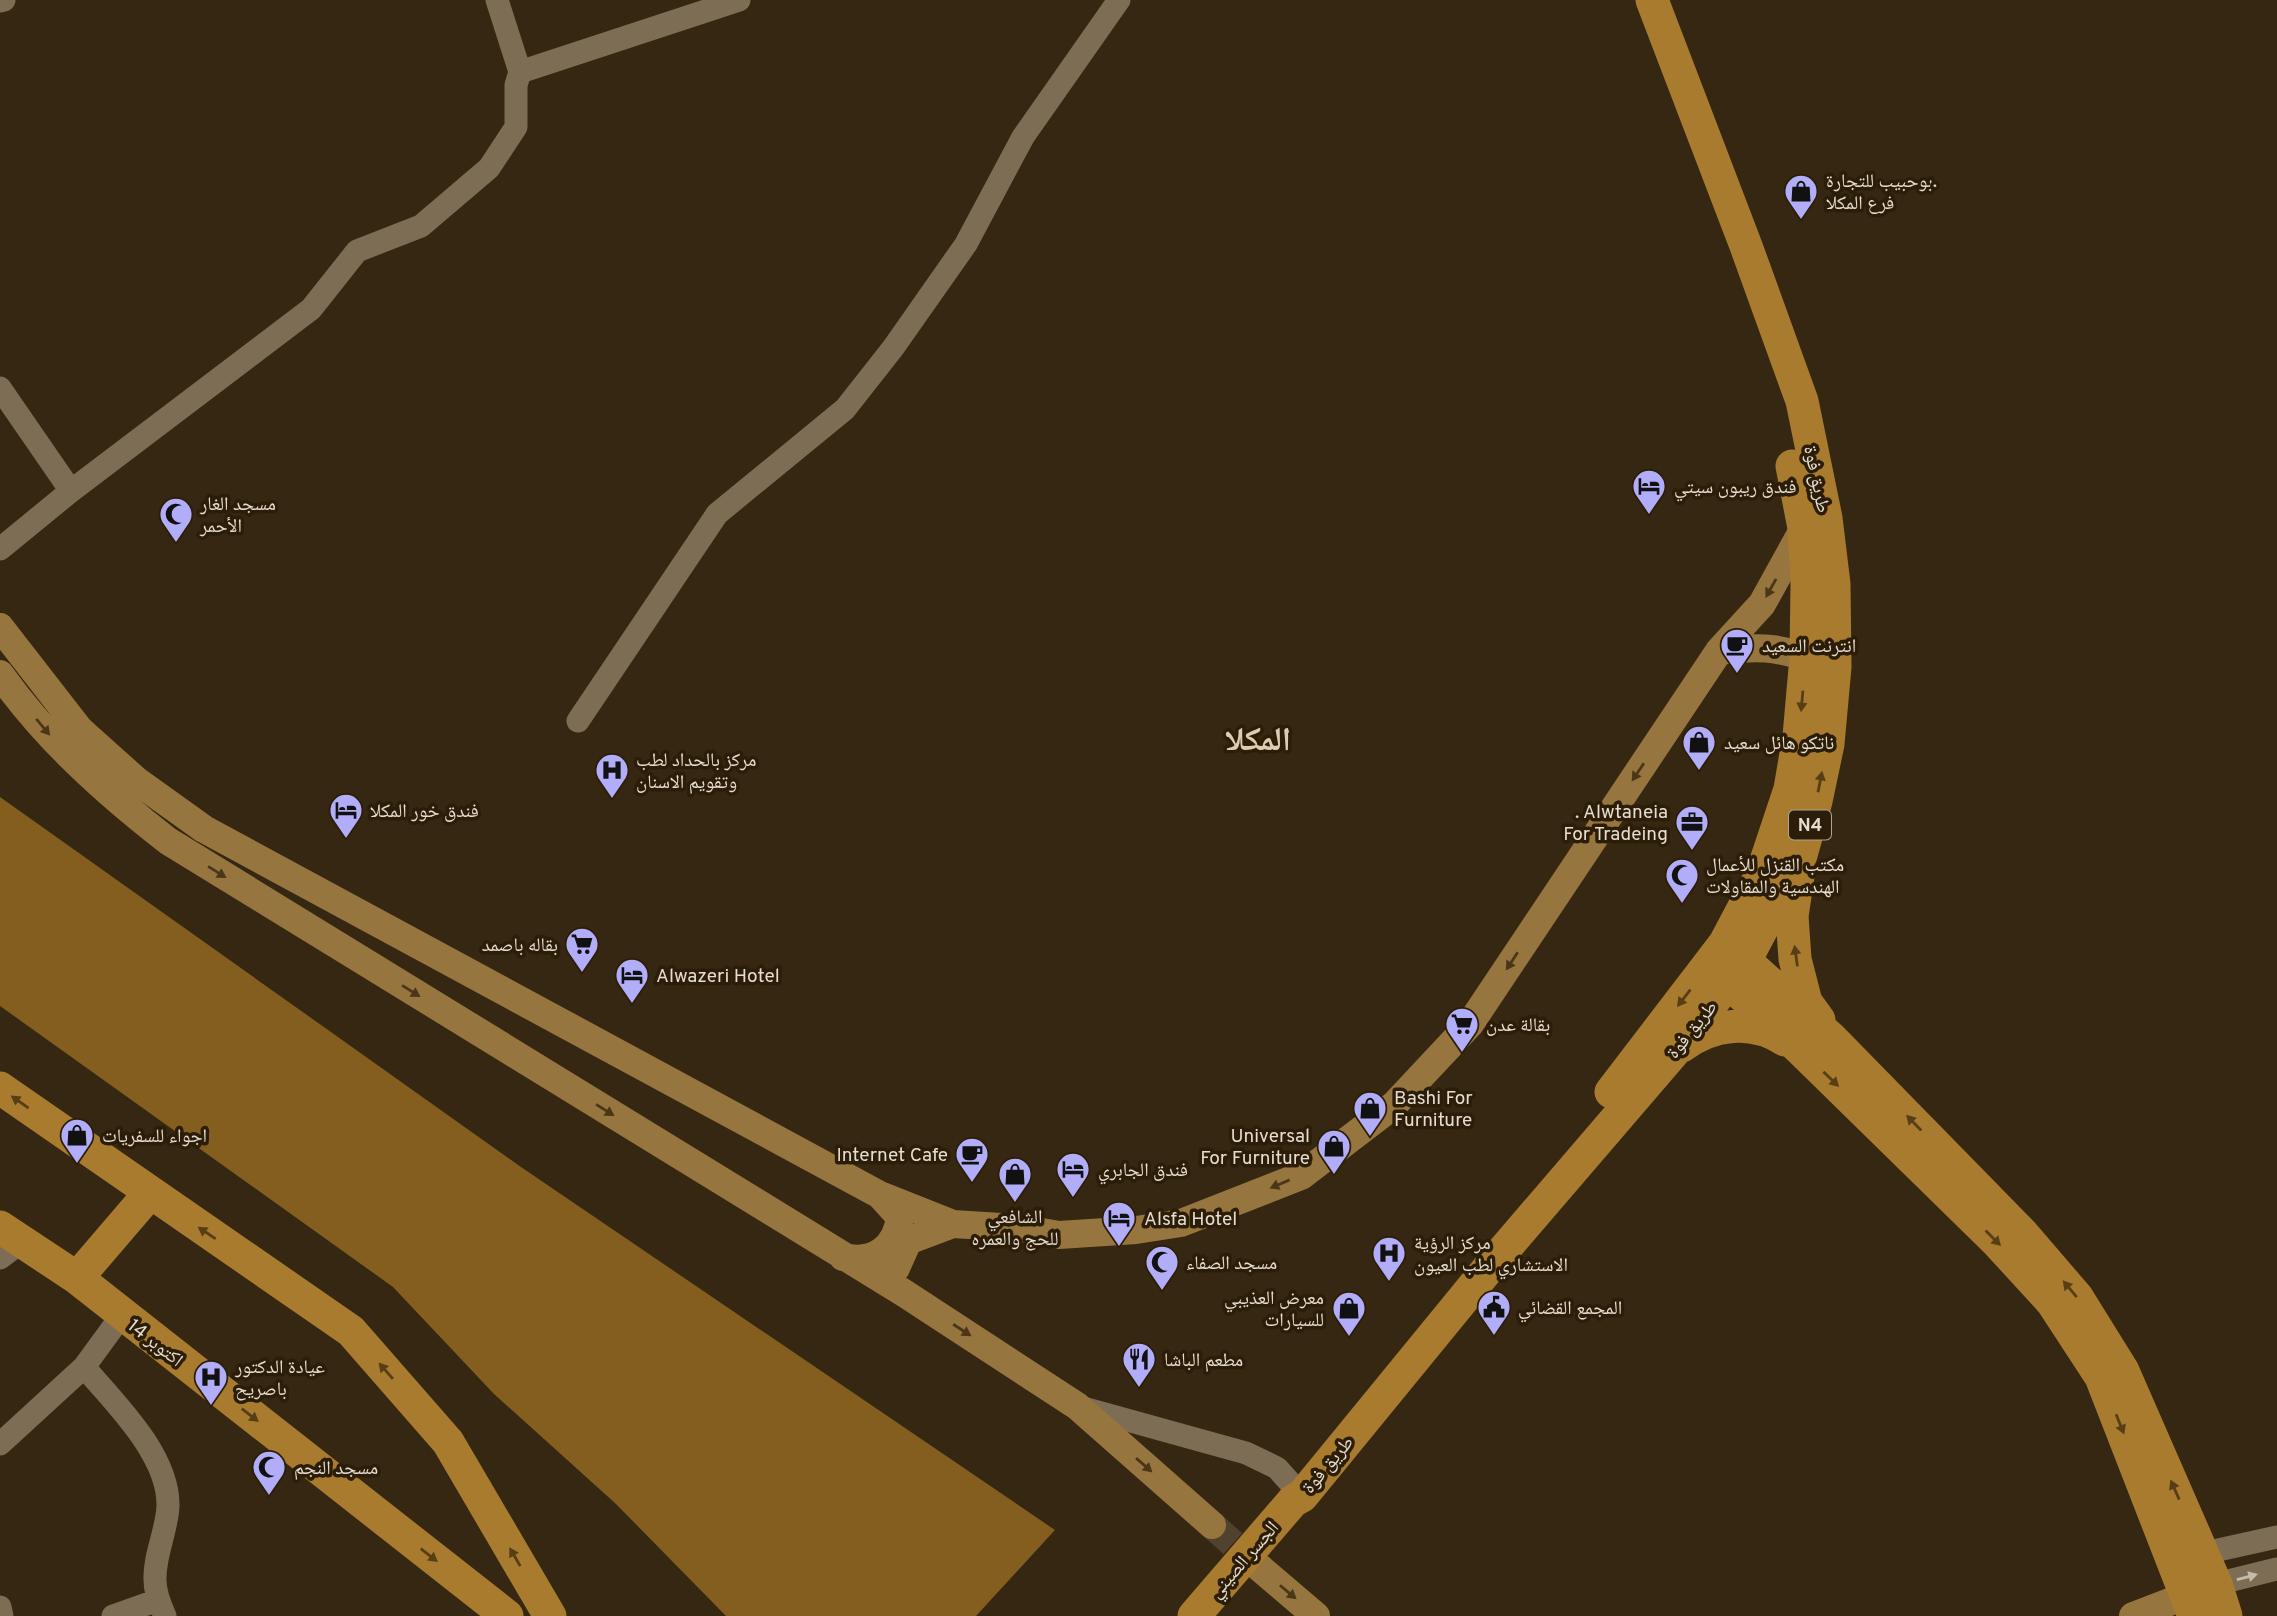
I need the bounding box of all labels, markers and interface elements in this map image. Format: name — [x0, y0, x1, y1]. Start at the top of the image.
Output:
place label: بوحبيب للتجارة. فرع المكلا — [1826, 170, 1937, 216]
shop icon: بوحبيب للتجارة. فرع المكلا — [1782, 172, 1820, 221]
street label: طريق فوة — [1797, 444, 1835, 515]
hotel icon: فندق ريبون سيتي — [1630, 467, 1668, 516]
place label: فندق ريبون سيتي — [1674, 476, 1796, 502]
place label: مسجد الغار الأحمر — [199, 493, 276, 539]
mosque icon: مسجد الغار الأحمر — [157, 495, 195, 544]
one-way arrow — [1765, 578, 1777, 598]
cafe icon: انترنت السعيد — [1718, 626, 1756, 675]
place label: انترنت السعيد — [1762, 635, 1856, 659]
one-way arrow — [1796, 690, 1807, 712]
one-way arrow — [35, 718, 51, 736]
district label: المكلا — [1225, 721, 1291, 763]
shop icon: ناتكو هائل سعيد — [1680, 723, 1718, 772]
place label: ناتكو هائل سعيد — [1724, 732, 1834, 756]
place label: مركز بالحداد لطب وتقويم الاسنان — [636, 749, 756, 795]
hospital icon: مركز بالحداد لطب وتقويم الاسنان — [593, 751, 631, 800]
one-way arrow — [1631, 763, 1645, 781]
one-way arrow — [1815, 771, 1826, 793]
hotel icon: فندق خور المكلا — [327, 791, 365, 840]
place label: فندق خور المكلا — [370, 800, 479, 824]
place label: . Alwtaneia For Tradeing — [1563, 801, 1668, 847]
office icon: . Alwtaneia For Tradeing — [1673, 803, 1711, 852]
road number: N4 — [1789, 810, 1831, 840]
place label: مكتب القنزل للأعمال الهندسية والمقاولات — [1706, 854, 1844, 900]
mosque icon: مكتب القنزل للأعمال الهندسية والمقاولات — [1663, 856, 1701, 905]
one-way arrow — [208, 865, 227, 878]
supermarket icon: بقاله باصمد — [563, 925, 601, 974]
place label: بقاله باصمد — [482, 934, 558, 958]
one-way arrow — [1790, 945, 1801, 967]
one-way arrow — [1506, 952, 1519, 971]
hotel icon: Alwazeri Hotel — [613, 956, 651, 1005]
place label: Alwazeri Hotel — [656, 965, 780, 989]
one-way arrow — [401, 984, 421, 997]
one-way arrow — [1678, 989, 1692, 1007]
street label: طريق فوة — [1662, 996, 1723, 1064]
supermarket icon: بقالة عدن — [1443, 1005, 1481, 1054]
place label: بقالة عدن — [1486, 1014, 1550, 1038]
one-way arrow — [1822, 1070, 1839, 1086]
place label: Bashi For Furniture — [1394, 1087, 1473, 1133]
shop icon: Bashi For Furniture — [1351, 1089, 1389, 1138]
one-way arrow — [11, 1095, 29, 1109]
one-way arrow — [595, 1104, 614, 1116]
one-way arrow — [1907, 1115, 1923, 1132]
shop icon: اجواء للسفريات — [58, 1116, 96, 1165]
place label: اجواء للسفريات — [102, 1125, 207, 1149]
place label: Universal For Furniture — [1200, 1125, 1310, 1171]
shop icon: Universal For Furniture — [1315, 1127, 1353, 1176]
cafe icon: Internet Cafe — [953, 1135, 991, 1184]
place label: Internet Cafe — [837, 1144, 948, 1168]
hotel icon: فندق الجابري — [1054, 1150, 1092, 1199]
shop icon: الشافعي للحج والعمره — [996, 1155, 1034, 1204]
place label: فندق الجابري — [1098, 1159, 1188, 1185]
one-way arrow — [1270, 1179, 1291, 1190]
hotel icon: Alsfa Hotel — [1100, 1199, 1138, 1248]
place label: الشافعي للحج والعمره — [971, 1206, 1059, 1252]
place label: Alsfa Hotel — [1144, 1208, 1237, 1232]
one-way arrow — [198, 1226, 216, 1240]
one-way arrow — [1985, 1229, 2001, 1246]
place label: مركز الرؤية الاستشاري لطب العيون — [1414, 1232, 1568, 1280]
hospital icon: مركز الرؤية الاستشاري لطب العيون — [1370, 1234, 1408, 1283]
mosque icon: مسجد الصفاء — [1143, 1243, 1181, 1292]
place label: مسجد الصفاء — [1186, 1252, 1277, 1276]
one-way arrow — [2063, 1280, 2078, 1297]
place label: معرض العذيبي للسيارات — [1224, 1287, 1324, 1333]
public building icon: المجمع القضائي — [1475, 1288, 1513, 1337]
shop icon: معرض العذيبي للسيارات — [1330, 1289, 1368, 1338]
place label: المجمع القضائي — [1518, 1297, 1622, 1323]
street label: 14 اكتوبر — [122, 1314, 187, 1373]
one-way arrow — [952, 1323, 971, 1336]
restaurant icon: مطعم الباشا — [1120, 1340, 1158, 1389]
place label: مطعم الباشا — [1164, 1349, 1243, 1373]
place label: عيادة الدكتور باصريح — [234, 1356, 325, 1402]
hospital icon: عيادة الدكتور باصريح — [192, 1358, 230, 1407]
one-way arrow — [378, 1362, 394, 1380]
one-way arrow — [240, 1408, 258, 1423]
one-way arrow — [2114, 1414, 2125, 1435]
street label: طريق فوة — [1297, 1432, 1360, 1499]
mosque icon: مسجد النجم — [250, 1448, 288, 1497]
place label: مسجد النجم — [294, 1457, 378, 1481]
one-way arrow — [1135, 1457, 1153, 1473]
one-way arrow — [2169, 1479, 2180, 1500]
street label: الجسر الصيني — [1204, 1517, 1286, 1605]
one-way arrow — [420, 1548, 438, 1562]
one-way arrow — [509, 1548, 521, 1567]
one-way arrow — [2236, 1571, 2257, 1581]
one-way arrow — [1279, 1584, 1297, 1600]

